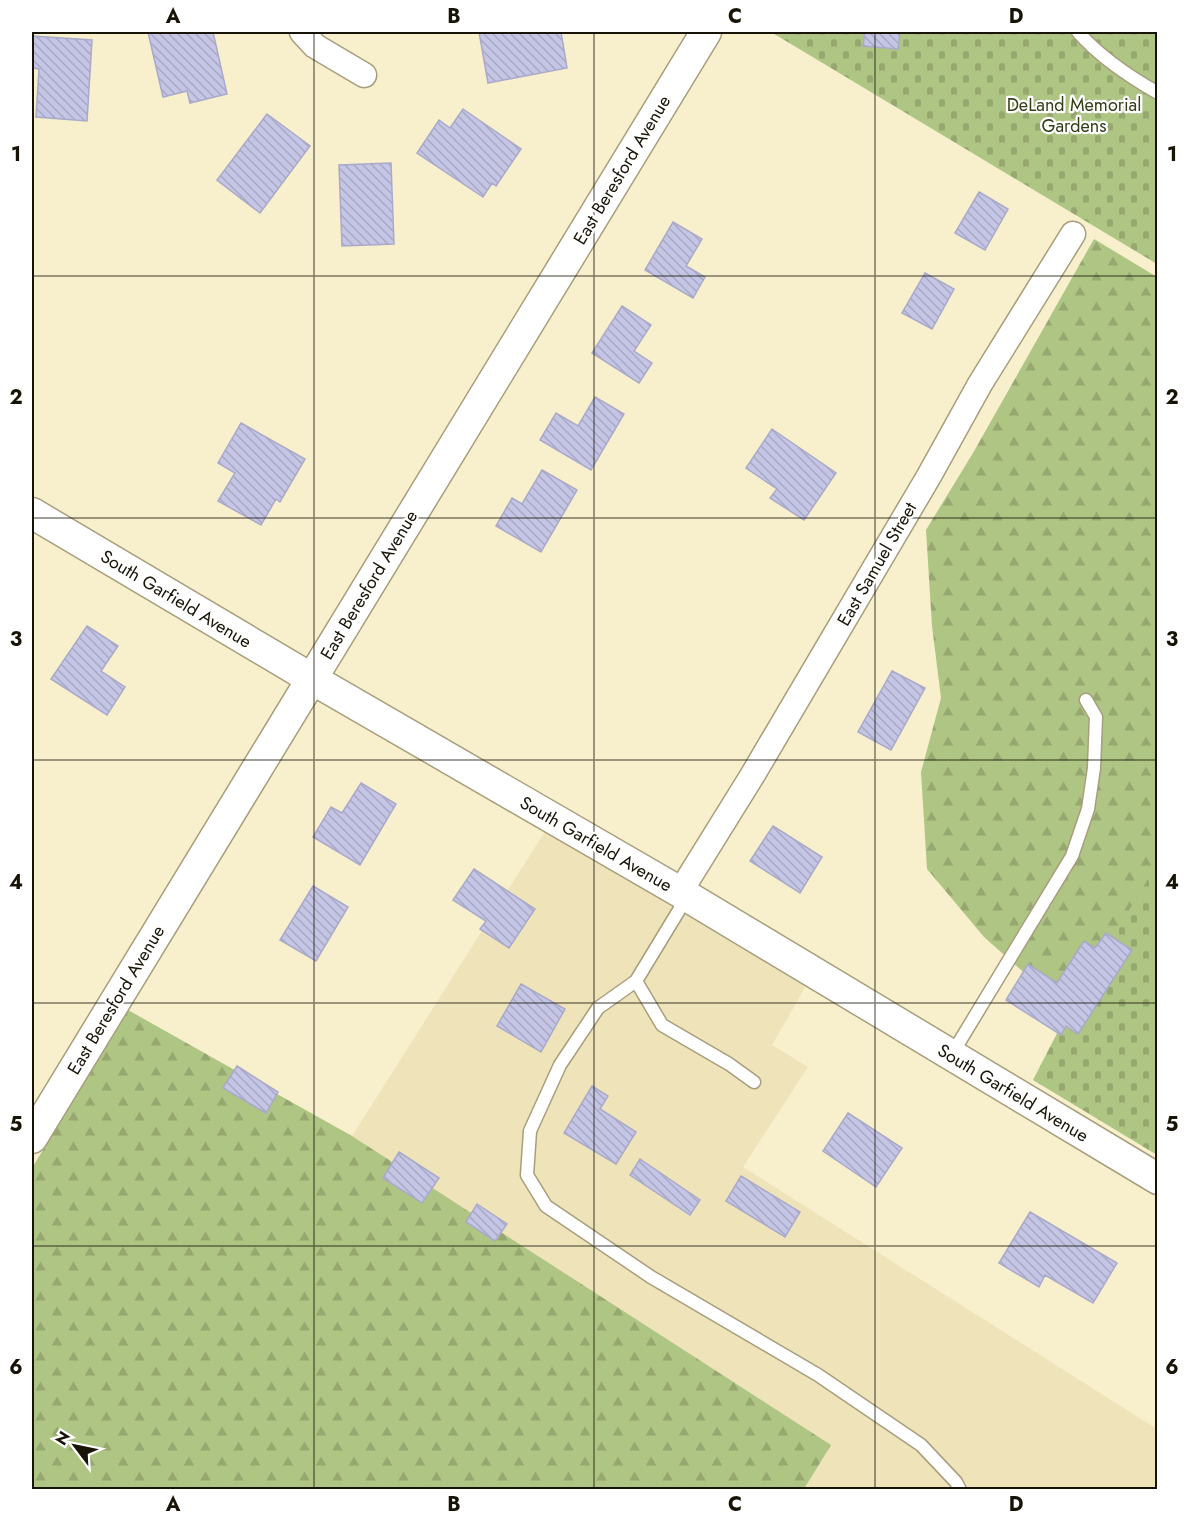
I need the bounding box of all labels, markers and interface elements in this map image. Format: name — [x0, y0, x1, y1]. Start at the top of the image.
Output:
text: A — [165, 2, 181, 31]
text: B — [447, 2, 461, 31]
text: C — [728, 2, 742, 31]
text: D — [1009, 2, 1023, 31]
street label: East Beresford Avenue — [567, 90, 677, 250]
park label: DeLand Memorial Gardens — [1007, 92, 1141, 139]
text: 1 — [11, 140, 21, 169]
text: 1 — [1167, 140, 1177, 169]
text: 2 — [9, 383, 23, 412]
text: 2 — [1165, 383, 1179, 412]
street label: East Samuel Street — [831, 497, 923, 631]
street label: East Beresford Avenue — [314, 505, 424, 665]
street label: South Garfield Avenue — [96, 544, 256, 654]
text: 3 — [10, 625, 22, 654]
text: 3 — [1166, 625, 1178, 654]
street label: South Garfield Avenue — [515, 790, 677, 898]
text: 4 — [9, 868, 23, 897]
text: 4 — [1165, 868, 1179, 897]
street label: East Beresford Avenue — [61, 920, 171, 1080]
street label: South Garfield Avenue — [933, 1038, 1093, 1148]
text: 5 — [10, 1110, 23, 1139]
text: 5 — [1166, 1110, 1179, 1139]
text: 6 — [9, 1353, 23, 1382]
text: 6 — [1165, 1353, 1179, 1382]
north arrow — [45, 1416, 105, 1476]
text: N — [50, 1427, 76, 1450]
text: A — [165, 1490, 181, 1519]
text: B — [447, 1490, 461, 1519]
text: C — [728, 1490, 742, 1519]
text: D — [1009, 1490, 1023, 1519]

